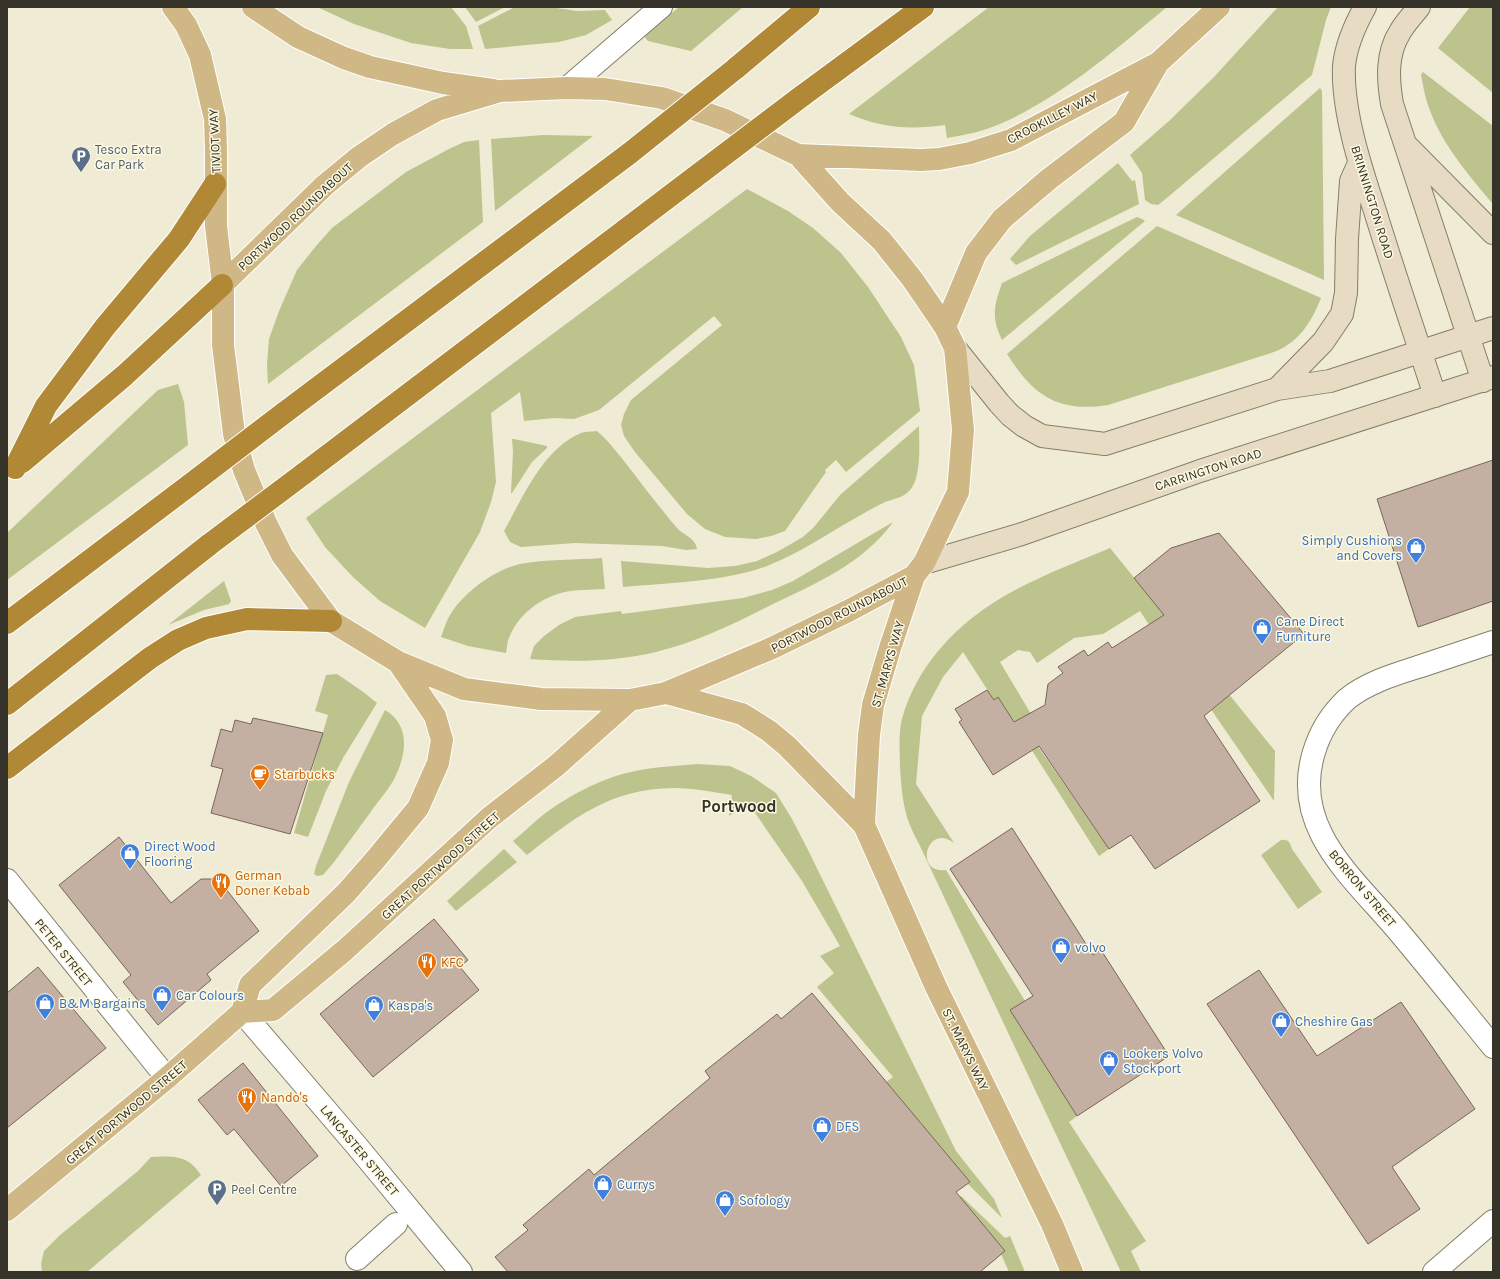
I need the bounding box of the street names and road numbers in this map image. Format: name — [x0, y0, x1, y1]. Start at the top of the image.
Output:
street label: CROOKILLEY WAY — [1005, 88, 1100, 147]
street label: TIVIOT WAY — [205, 108, 224, 174]
street label: BRINNINGTON ROAD — [1348, 144, 1397, 261]
street label: PORTWOOD ROUNDABOUT — [235, 159, 356, 273]
street label: CARRINGTON ROAD — [1153, 445, 1264, 494]
street label: PORTWOOD ROUNDABOUT — [768, 573, 911, 655]
street label: ST. MARYS WAY — [868, 619, 907, 709]
street label: GREAT PORTWOOD STREET — [378, 808, 503, 922]
street label: BORRON STREET — [1326, 847, 1400, 930]
street label: PETER STREET — [32, 915, 96, 990]
street label: ST. MARYS WAY — [939, 1006, 992, 1093]
street label: GREAT PORTWOOD STREET — [63, 1057, 190, 1168]
street label: LANCASTER STREET — [317, 1102, 402, 1199]

